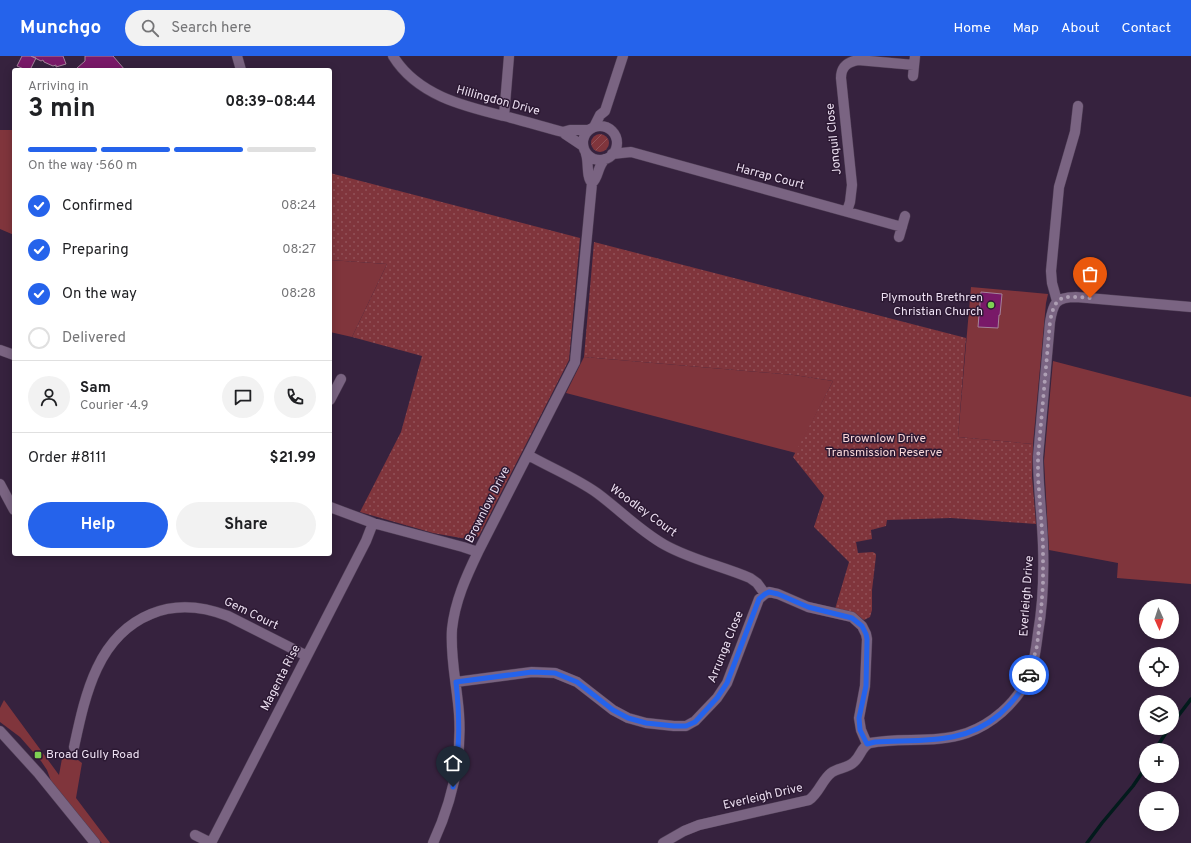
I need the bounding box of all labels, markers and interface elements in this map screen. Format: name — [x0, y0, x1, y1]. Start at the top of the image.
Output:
search box — [125, 10, 405, 46]
text: Munchgo — [20, 16, 101, 40]
icon: search — [139, 17, 161, 39]
text: Search here — [171, 19, 251, 38]
text: Home — [954, 20, 991, 37]
text: Map — [1013, 20, 1039, 37]
text: About — [1061, 20, 1100, 37]
text: Contact — [1122, 20, 1171, 37]
text: Arriving in — [28, 79, 89, 95]
street label: Hillingdon Drive — [454, 82, 542, 120]
text: 3 min — [28, 93, 96, 126]
text: 08:39–08:44 — [225, 93, 316, 112]
street label: Jonquil Close — [822, 102, 846, 176]
text: On the way · 560 m — [28, 158, 137, 174]
street label: Harrap Court — [734, 160, 806, 194]
icon: check — [28, 195, 50, 217]
text: Confirmed — [62, 197, 133, 216]
text: 08:24 — [281, 198, 316, 214]
icon: check — [28, 239, 50, 261]
text: Preparing — [62, 241, 129, 260]
text: 08:27 — [282, 242, 316, 258]
pin — [1073, 257, 1107, 298]
icon: bag — [1079, 263, 1101, 285]
icon: check — [28, 283, 50, 305]
text: On the way — [62, 285, 137, 304]
text: 08:28 — [281, 286, 316, 302]
place label: Plymouth Brethren Christian Church — [881, 290, 983, 320]
marker: Plymouth Brethren Christian Church — [986, 300, 996, 310]
text: Delivered — [62, 329, 126, 348]
button: person — [28, 376, 70, 418]
button: chat — [222, 376, 264, 418]
button: phone — [274, 376, 316, 418]
text: Sam — [80, 379, 111, 398]
text: Courier · 4.9 — [80, 398, 148, 414]
park label: Brownlow Drive Transmission Reserve — [826, 431, 942, 461]
text: Order #8111 — [28, 449, 107, 468]
text: $21.99 — [270, 449, 316, 468]
street label: Brownlow Drive — [462, 464, 514, 546]
street label: Woodley Court — [606, 481, 680, 541]
button: Help — [28, 502, 168, 548]
button: Share — [176, 502, 316, 548]
street label: Everleigh Drive — [1016, 555, 1038, 637]
street label: Gem Court — [221, 594, 281, 634]
north arrow — [1139, 599, 1179, 639]
map controls — [1139, 599, 1179, 831]
street label: Arrunga Close — [704, 609, 748, 685]
street label: Magenta Rise — [257, 642, 305, 714]
button: locate — [1139, 647, 1179, 687]
courier — [1009, 655, 1049, 695]
icon: car — [1018, 664, 1040, 686]
button: layers — [1139, 695, 1179, 735]
button: + — [1139, 743, 1179, 783]
pin — [436, 746, 470, 787]
place label: Broad Gully Road — [46, 747, 139, 763]
marker: Broad Gully Road — [33, 750, 43, 760]
icon: home — [442, 752, 464, 774]
street label: Everleigh Drive — [722, 780, 804, 814]
button: − — [1139, 791, 1179, 831]

